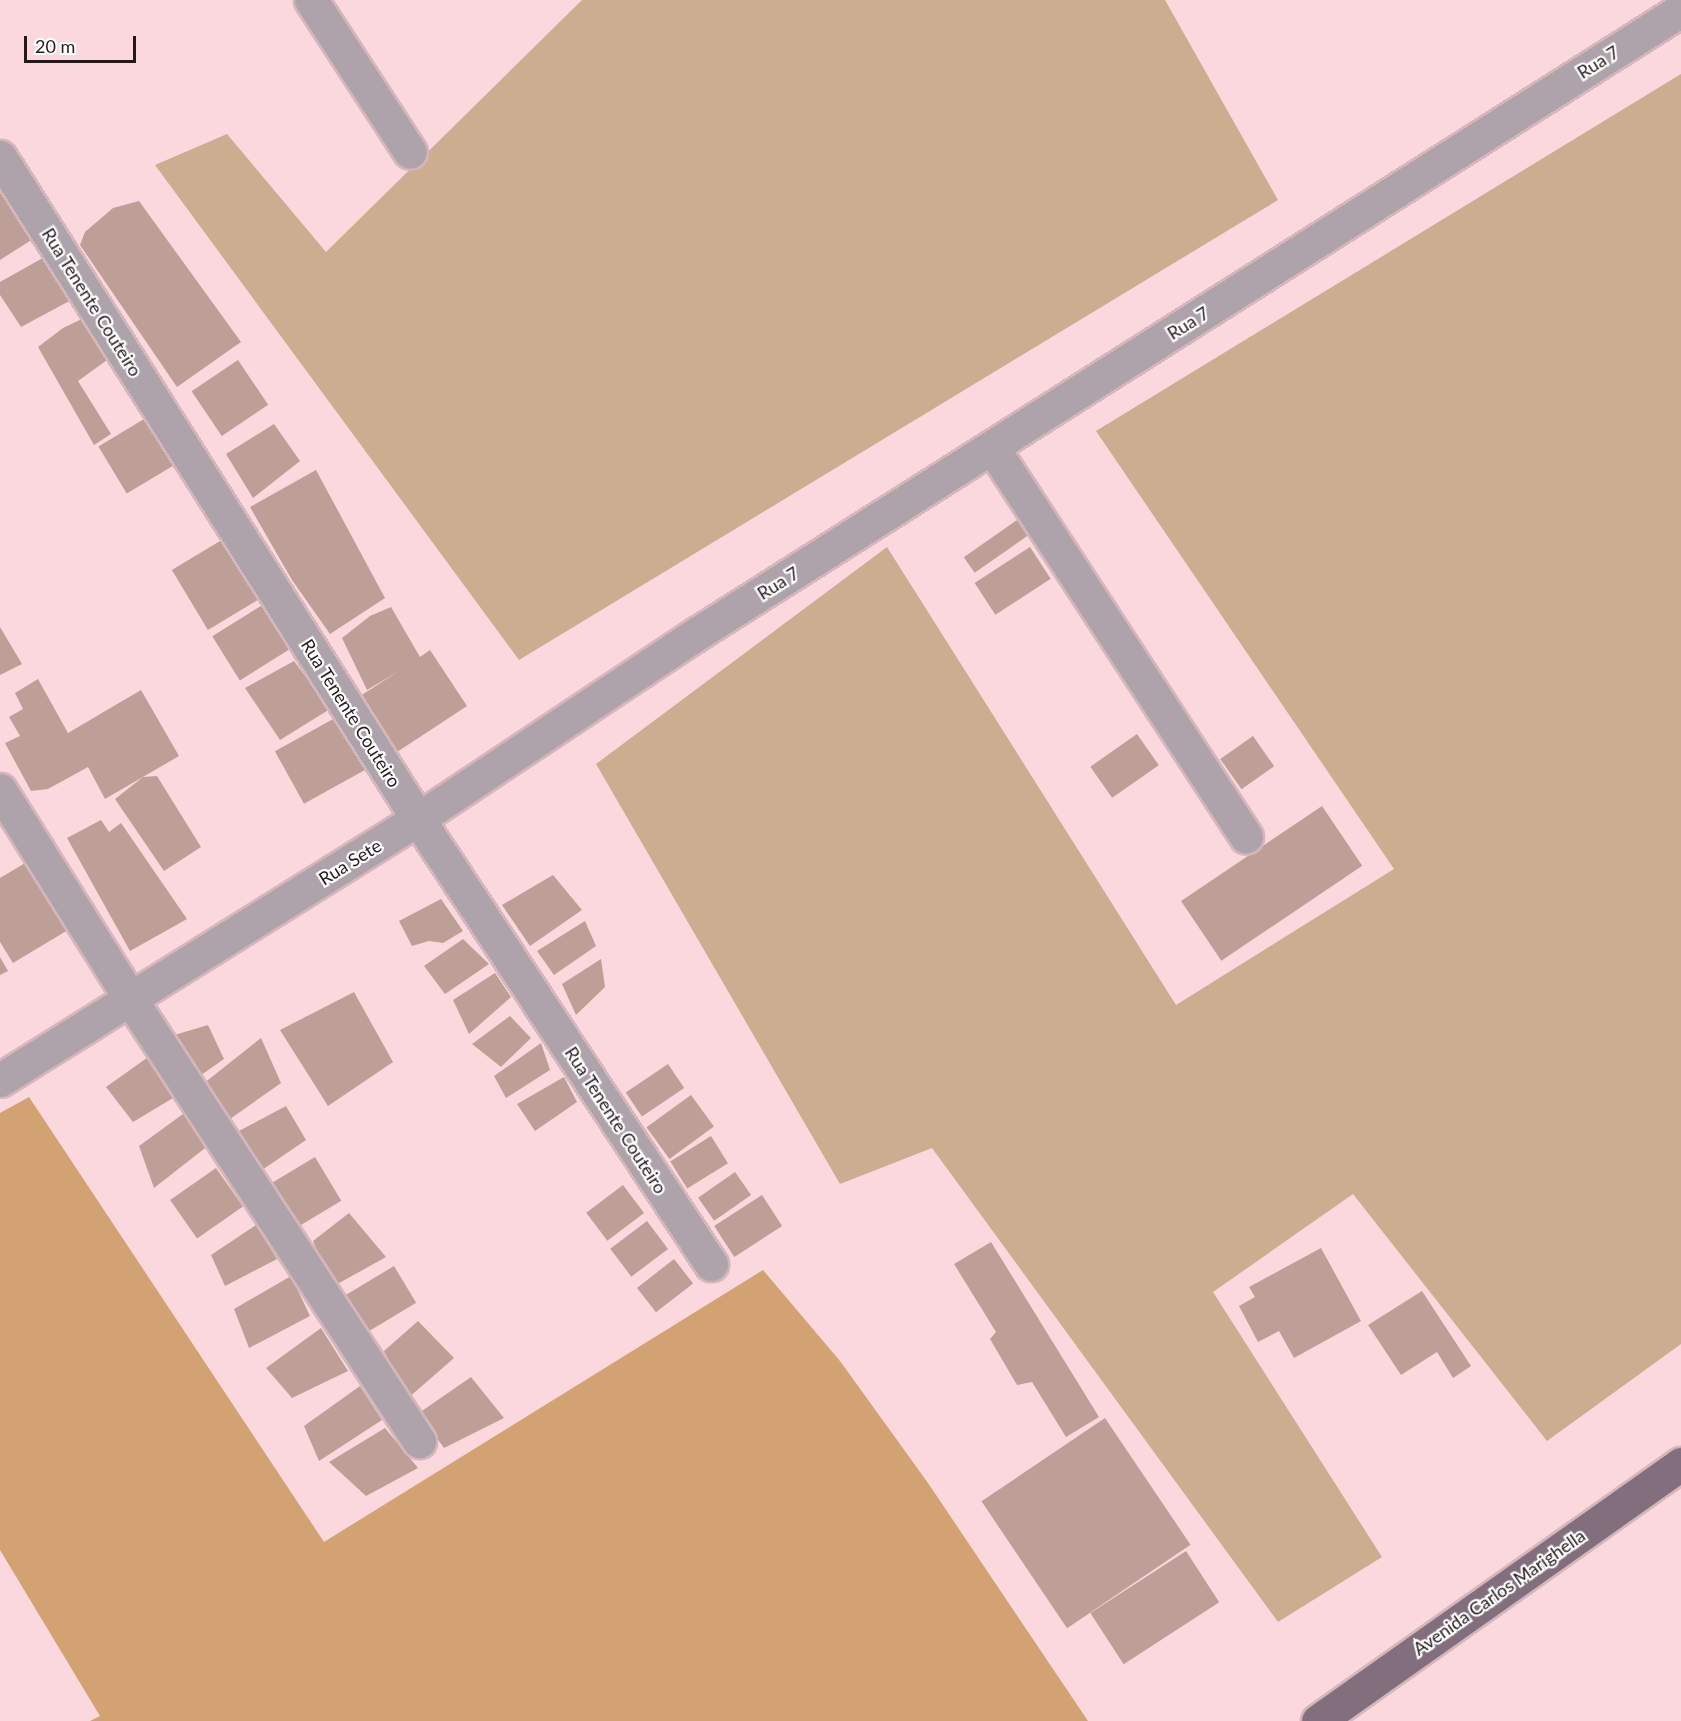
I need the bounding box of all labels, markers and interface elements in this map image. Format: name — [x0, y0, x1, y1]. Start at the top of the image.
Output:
scale bar — [27, 24, 140, 62]
text: 20 m — [35, 35, 75, 57]
street label: Rua 7 — [1573, 41, 1623, 83]
street label: Rua Tenente Couteiro — [37, 224, 147, 380]
street label: Rua 7 — [1163, 302, 1213, 344]
street label: Rua 7 — [753, 562, 803, 604]
street label: Rua Tenente Couteiro — [296, 635, 406, 791]
street label: Rua Sete — [315, 834, 385, 890]
street label: Rua Tenente Couteiro — [560, 1042, 672, 1198]
street label: Avenida Carlos Marighella — [1409, 1524, 1589, 1660]

